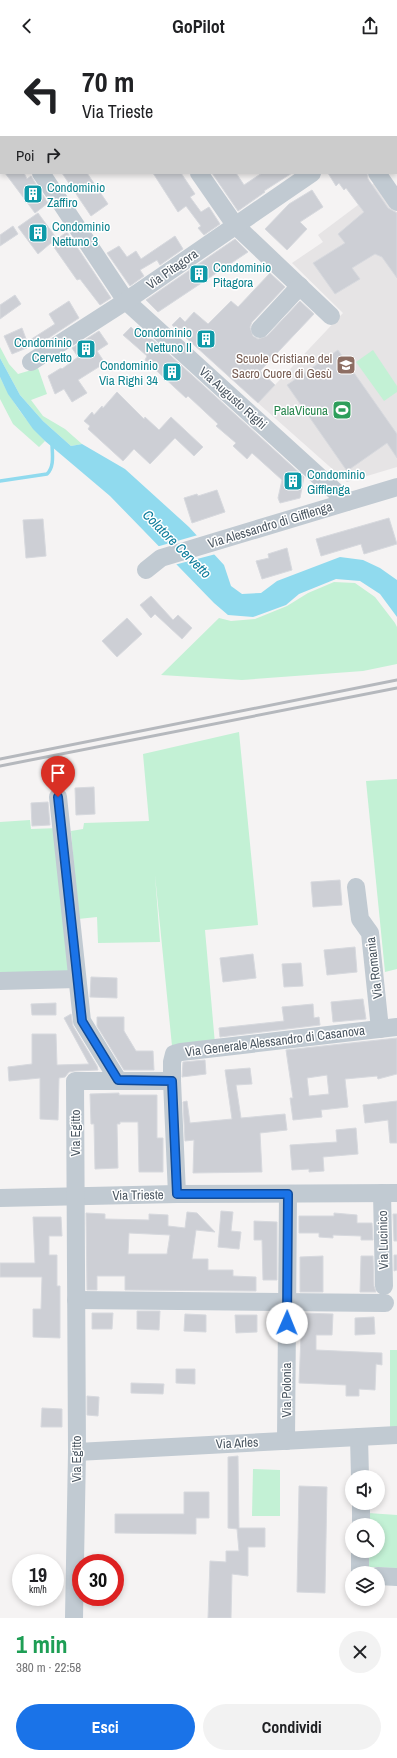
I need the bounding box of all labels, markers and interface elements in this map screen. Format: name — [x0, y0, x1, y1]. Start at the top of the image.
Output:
text: GoPilot — [172, 14, 225, 39]
icon: back — [16, 15, 38, 37]
icon: share — [359, 15, 381, 37]
text: 70 m — [82, 63, 134, 101]
icon: left — [16, 68, 68, 120]
text: Via Trieste — [82, 99, 153, 124]
icon: right — [42, 144, 64, 166]
text: Poi — [16, 145, 34, 166]
place label: Condominio Zaffiro — [47, 179, 105, 211]
building icon: Condominio Zaffiro — [22, 183, 44, 205]
place label: Condominio Nettuno 3 — [52, 218, 110, 250]
building icon: Condominio Nettuno 3 — [27, 222, 49, 244]
street label: Via Pitagora — [143, 245, 201, 293]
place label: Condominio Pitagora — [213, 259, 271, 291]
building icon: Condominio Pitagora — [188, 263, 210, 285]
place label: Condominio Nettuno II — [134, 324, 192, 356]
building icon: Condominio Nettuno II — [195, 328, 217, 350]
place label: Condominio Cervetto — [14, 334, 72, 366]
building icon: Condominio Cervetto — [75, 338, 97, 360]
place label: Scuole Cristiane del Sacro Cuore di Gesù — [232, 350, 332, 382]
school or university icon: Scuole Cristiane del Sacro Cuore di Gesù — [335, 354, 357, 376]
place label: Condominio Via Righi 34 — [99, 357, 158, 389]
building icon: Condominio Via Righi 34 — [161, 361, 183, 383]
street label: Via Augusto Righi — [195, 363, 271, 433]
sports icon: PalaVicuna — [331, 399, 353, 421]
place label: PalaVicuna — [274, 402, 328, 419]
place label: Condominio Gifflenga — [307, 466, 365, 498]
building icon: Condominio Gifflenga — [282, 470, 304, 492]
street label: Via Alessandro di Gifflenga — [206, 498, 334, 552]
water label: Colatore Cervetto — [139, 506, 215, 582]
pin — [41, 756, 75, 797]
icon: arrive — [47, 762, 69, 784]
street label: Via Romania — [362, 936, 386, 1000]
street label: Via Generale Alessandro di Casanova — [184, 1022, 366, 1060]
street label: Via Egitto — [67, 1110, 84, 1156]
street label: Via Trieste — [112, 1186, 164, 1204]
street label: Via Lucinico — [374, 1210, 392, 1270]
position arrow — [266, 1302, 308, 1344]
street label: Via Polonia — [278, 1362, 295, 1417]
street label: Via Arles — [215, 1433, 259, 1453]
street label: Via Egitto — [68, 1436, 85, 1482]
map controls — [345, 1470, 385, 1606]
button: sound — [345, 1470, 385, 1510]
button: search — [345, 1518, 385, 1558]
speed limit sign: 30 — [72, 1554, 124, 1606]
text: 19 — [29, 1561, 47, 1588]
button: layers — [345, 1566, 385, 1606]
text: km/h — [29, 1583, 47, 1596]
text: 1 min — [16, 1628, 67, 1660]
button: close — [339, 1631, 381, 1673]
text: 380 m · 22:58 — [16, 1659, 81, 1676]
button: Esci — [16, 1704, 195, 1750]
button: Condividi — [203, 1704, 381, 1750]

